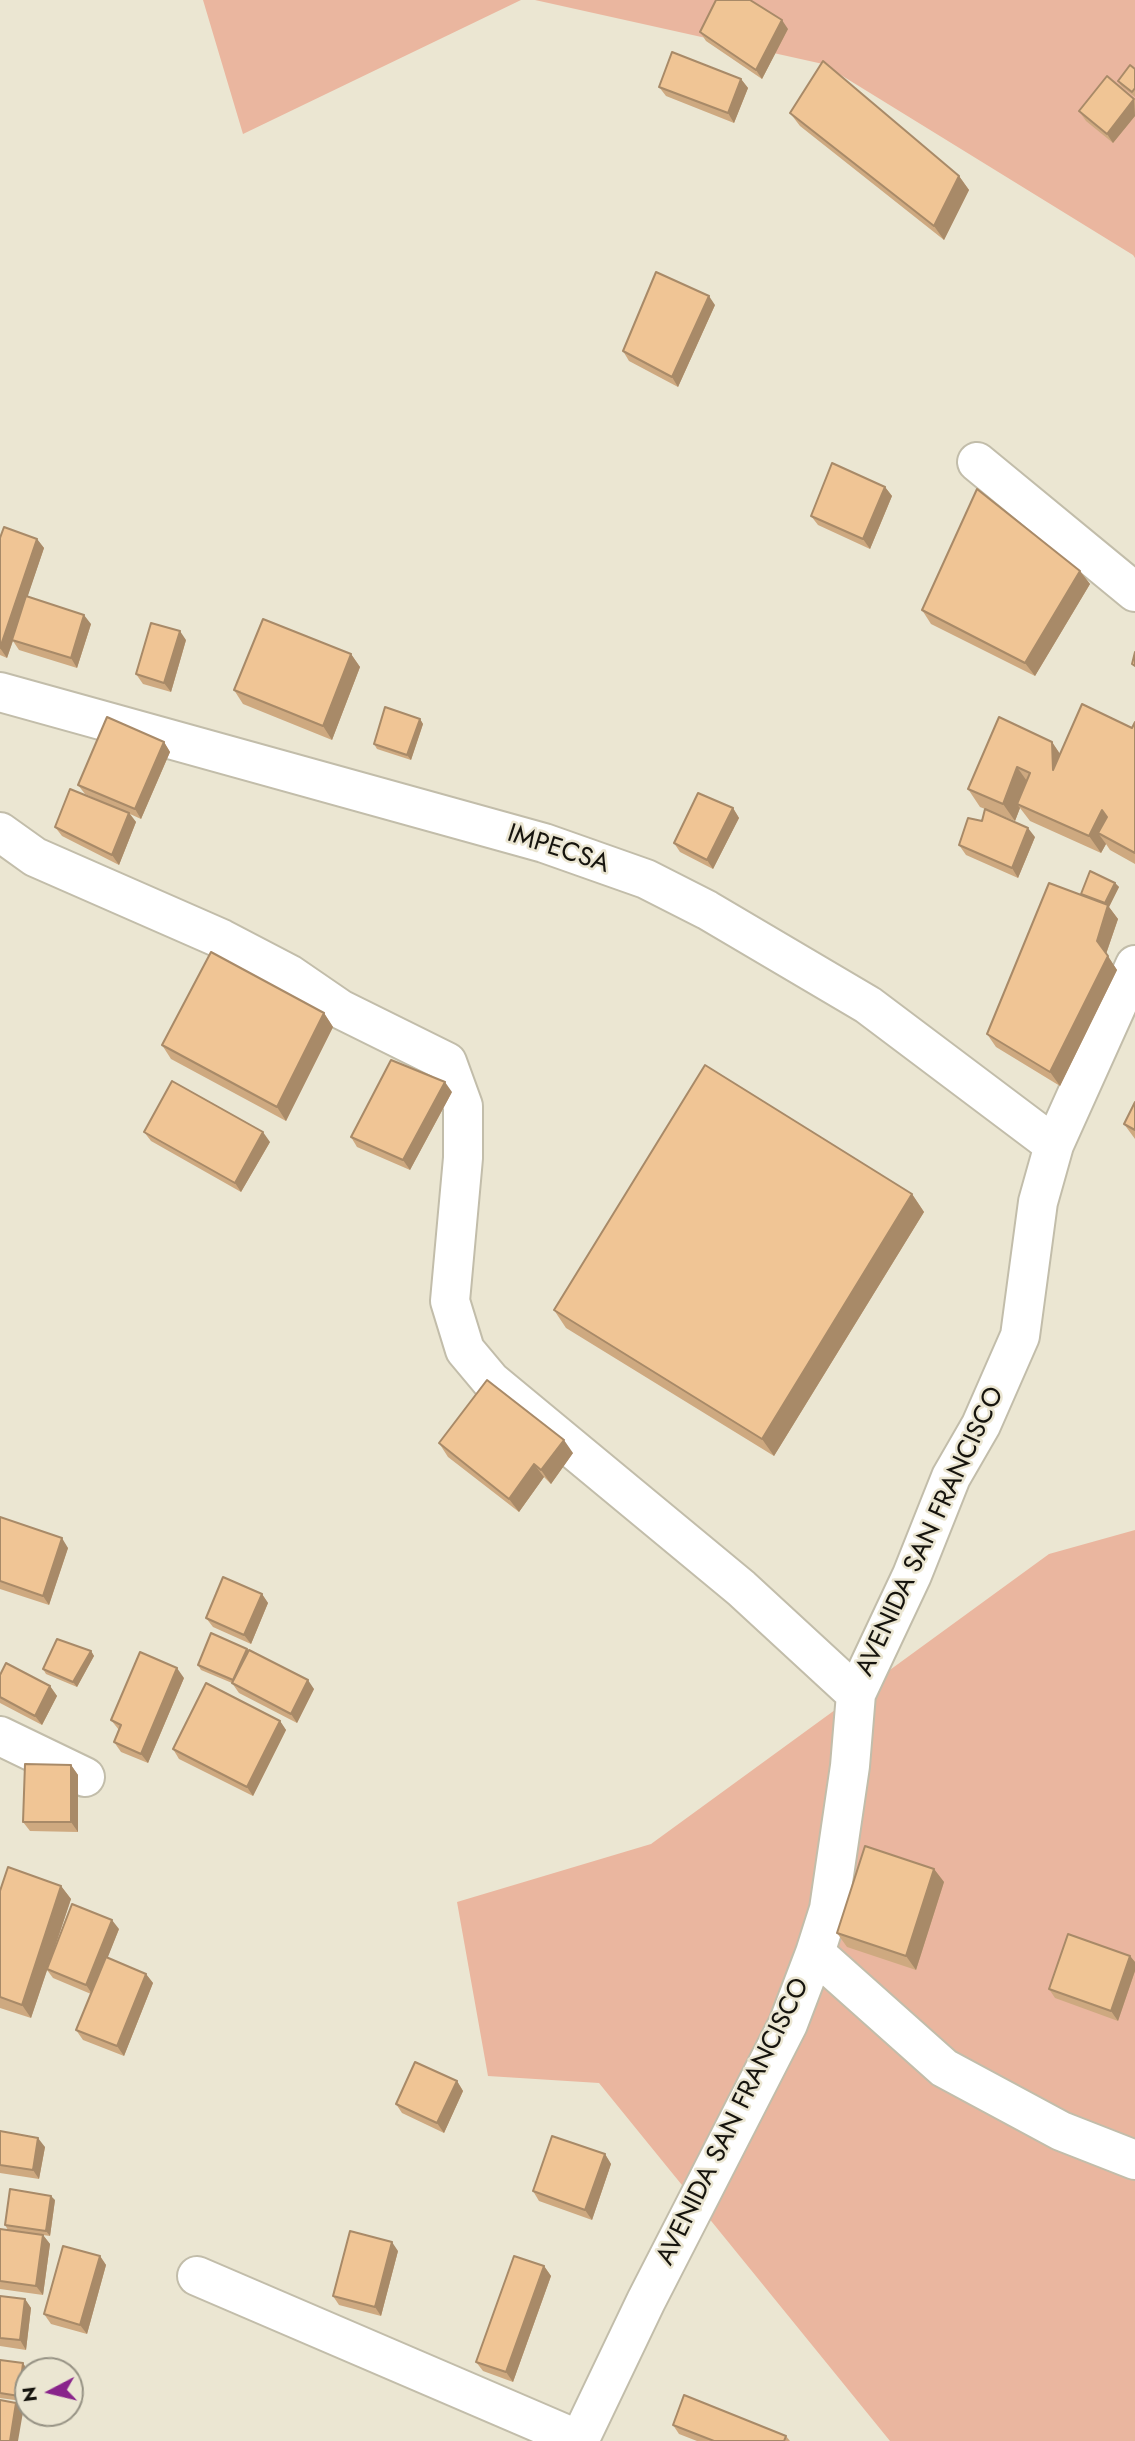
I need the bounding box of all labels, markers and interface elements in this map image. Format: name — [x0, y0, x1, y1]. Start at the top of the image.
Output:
street label: IMPECSA — [503, 819, 613, 881]
street label: AVENIDA SAN FRANCISCO — [850, 1382, 1012, 1682]
street label: AVENIDA SAN FRANCISCO — [651, 1973, 817, 2271]
north arrow — [14, 2357, 84, 2427]
text: N — [15, 2385, 44, 2404]

